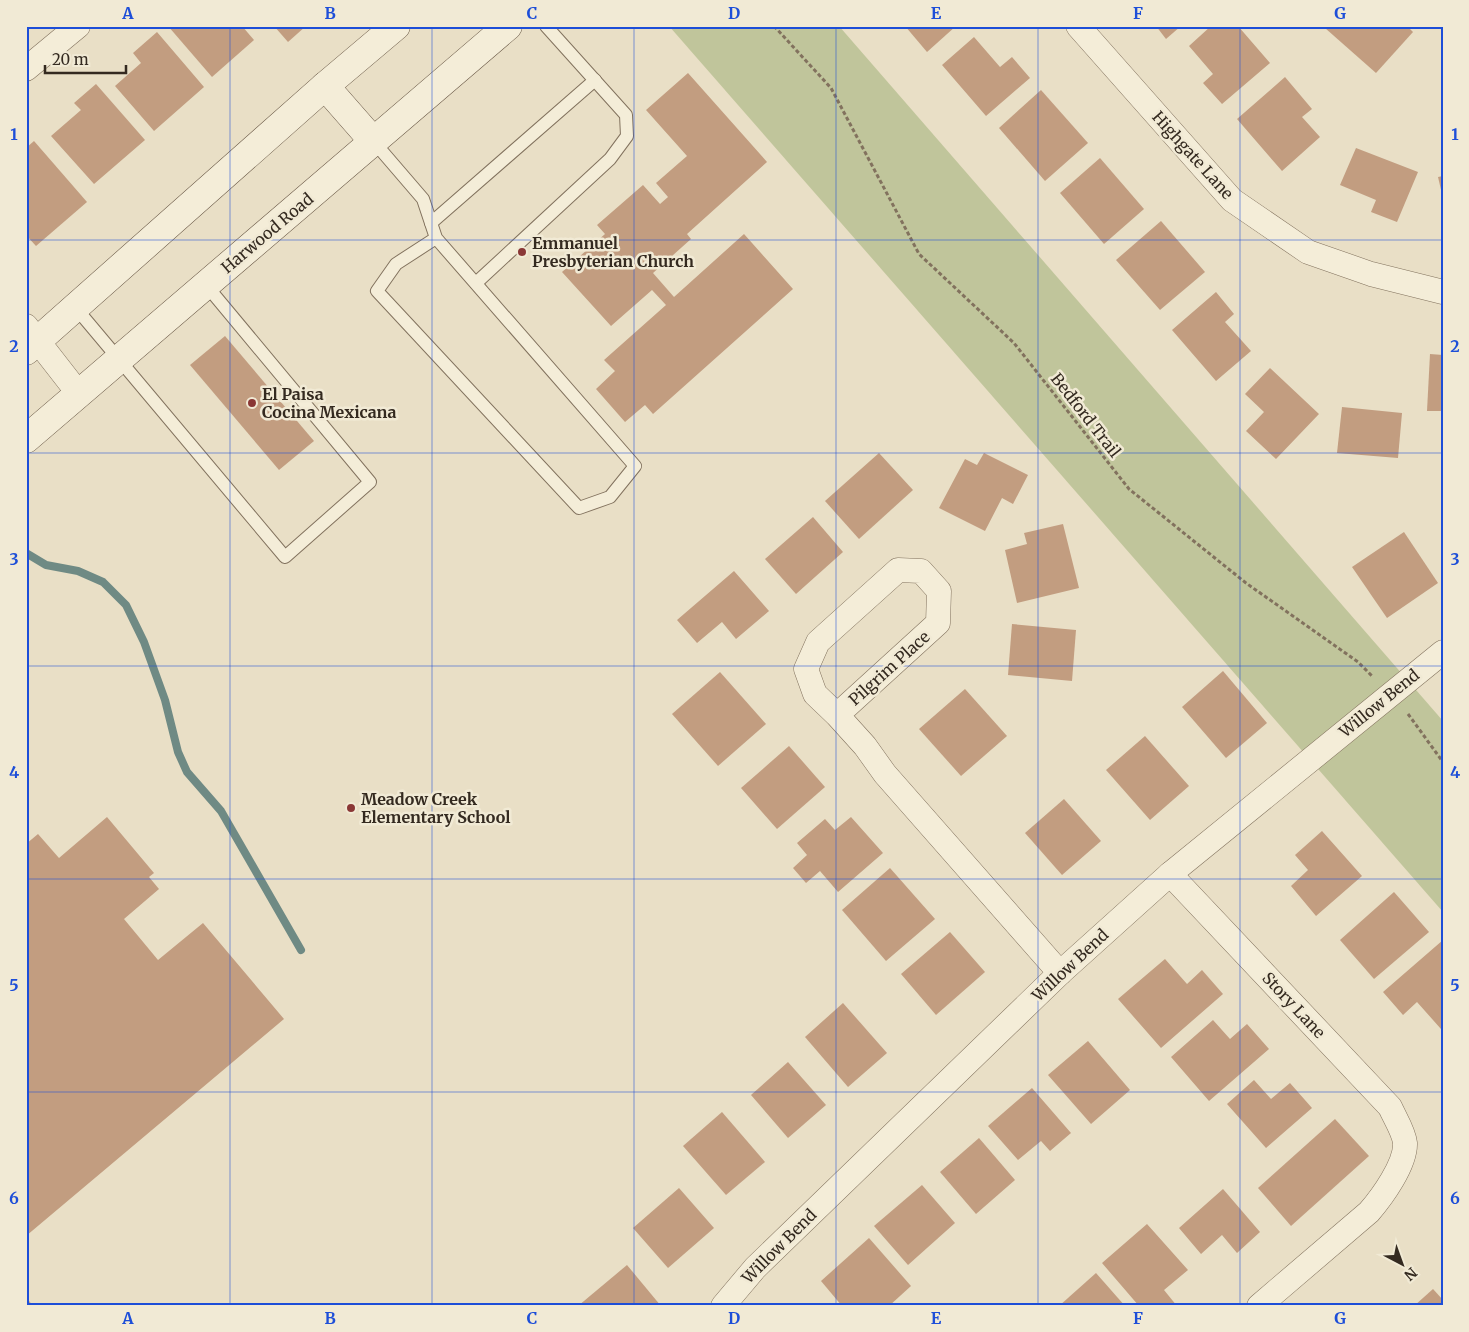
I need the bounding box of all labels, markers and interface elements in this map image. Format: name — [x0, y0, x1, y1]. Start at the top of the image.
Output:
text: A — [121, 3, 134, 23]
text: B — [324, 3, 336, 23]
text: C — [527, 3, 537, 23]
text: D — [728, 3, 740, 23]
text: E — [931, 3, 942, 23]
text: F — [1133, 3, 1143, 23]
text: G — [1334, 3, 1346, 23]
scale bar — [45, 42, 126, 74]
text: 20 m — [52, 50, 89, 69]
street label: Highgate Lane — [1148, 107, 1238, 203]
text: 1 — [10, 124, 18, 144]
text: 1 — [1451, 124, 1459, 144]
street label: Harwood Road — [217, 188, 317, 277]
place label: Emmanuel Presbyterian Church — [532, 233, 694, 271]
marker: Emmanuel Presbyterian Church — [516, 246, 528, 258]
text: 2 — [9, 336, 19, 356]
text: 2 — [1450, 336, 1460, 356]
street label: Bedford Trail — [1047, 369, 1125, 461]
place label: El Paisa Cocina Mexicana — [262, 384, 396, 422]
marker: El Paisa Cocina Mexicana — [246, 397, 258, 409]
text: 3 — [9, 549, 19, 569]
text: 3 — [1450, 549, 1460, 569]
street label: Pilgrim Place — [844, 626, 934, 710]
street label: Willow Bend — [1334, 664, 1423, 742]
text: 4 — [9, 762, 19, 782]
text: 4 — [1450, 762, 1460, 782]
place label: Meadow Creek Elementary School — [361, 789, 510, 827]
marker: Meadow Creek Elementary School — [345, 802, 357, 814]
street label: Willow Bend — [1027, 924, 1113, 1006]
street label: Story Lane — [1258, 968, 1330, 1042]
text: 5 — [9, 975, 19, 995]
text: 5 — [1450, 975, 1460, 995]
text: 6 — [9, 1188, 19, 1208]
text: 6 — [1450, 1188, 1460, 1208]
street label: Willow Bend — [737, 1204, 821, 1288]
north arrow — [1376, 1240, 1426, 1290]
text: N — [1400, 1263, 1421, 1284]
text: A — [121, 1308, 134, 1328]
text: B — [324, 1308, 336, 1328]
text: C — [527, 1308, 537, 1328]
text: D — [728, 1308, 740, 1328]
text: E — [931, 1308, 942, 1328]
text: F — [1133, 1308, 1143, 1328]
text: G — [1334, 1308, 1346, 1328]

